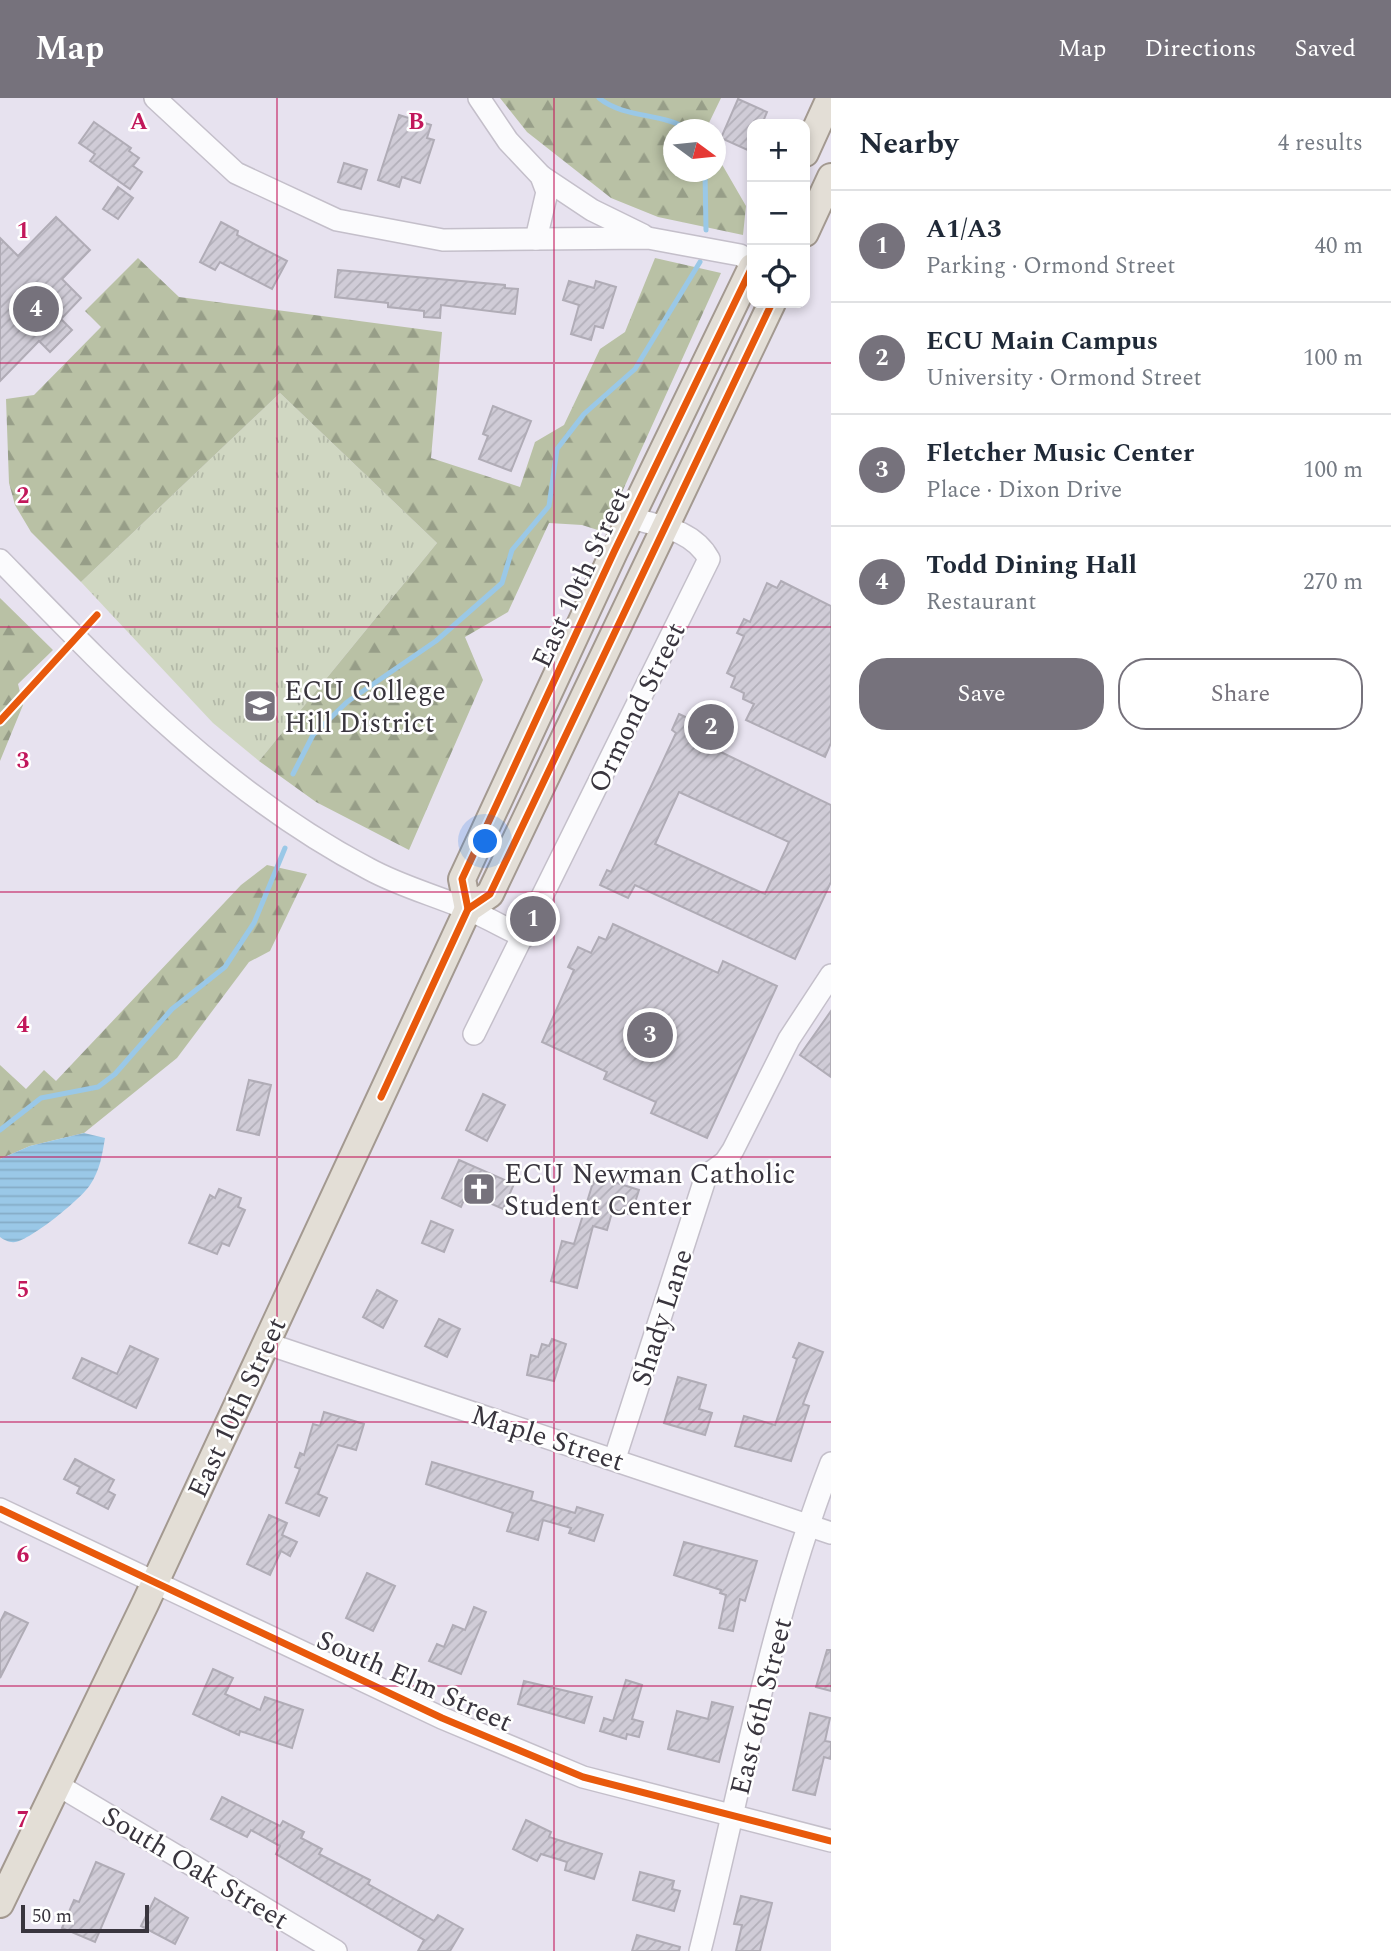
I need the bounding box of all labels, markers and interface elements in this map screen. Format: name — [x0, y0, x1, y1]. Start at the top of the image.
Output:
text: Map — [35, 24, 104, 74]
text: Map — [1058, 31, 1106, 67]
text: Directions — [1144, 31, 1256, 67]
text: Saved — [1294, 31, 1356, 67]
text: A — [130, 105, 148, 140]
text: B — [408, 105, 424, 140]
north arrow — [663, 119, 726, 182]
map controls — [747, 119, 810, 308]
button: + — [747, 119, 810, 182]
text: Nearby — [859, 121, 958, 167]
text: 4 results — [1278, 126, 1363, 161]
button: − — [747, 182, 810, 245]
text: A1/A3 — [926, 209, 1002, 249]
text: 1 — [17, 214, 29, 249]
text: 1 — [876, 229, 888, 264]
text: 40 m — [1314, 229, 1363, 264]
button: locate — [747, 245, 810, 308]
text: Parking · Ormond Street — [926, 249, 1175, 284]
pin: 4 — [13, 283, 59, 335]
text: ECU Main Campus — [926, 321, 1158, 361]
text: 2 — [876, 341, 888, 376]
text: 100 m — [1303, 341, 1363, 376]
text: University · Ormond Street — [926, 361, 1202, 396]
text: Fletcher Music Center — [926, 433, 1194, 473]
text: 3 — [876, 453, 888, 488]
text: 100 m — [1303, 453, 1363, 488]
text: Place · Dixon Drive — [926, 473, 1122, 508]
text: 2 — [17, 479, 30, 514]
street label: East 10th Street — [521, 480, 642, 675]
text: Todd Dining Hall — [926, 545, 1137, 585]
text: 4 — [876, 565, 888, 600]
text: 270 m — [1303, 565, 1363, 600]
text: Restaurant — [926, 585, 1036, 620]
street label: Ormond Street — [577, 615, 697, 800]
button: Save — [859, 658, 1104, 730]
button: Share — [1118, 658, 1363, 730]
place label: ECU College Hill District — [284, 670, 446, 745]
school or university icon: ECU College Hill District — [241, 687, 279, 725]
pin: 2 — [688, 701, 734, 753]
text: 3 — [17, 744, 30, 779]
your location — [468, 824, 502, 858]
pin: 1 — [510, 893, 556, 945]
text: 4 — [17, 1008, 30, 1043]
pin: 3 — [627, 1009, 673, 1061]
place label: ECU Newman Catholic Student Center — [504, 1153, 795, 1228]
church icon: ECU Newman Catholic Student Center — [460, 1170, 498, 1208]
street label: Shady Lane — [620, 1243, 705, 1392]
text: 5 — [17, 1273, 29, 1308]
street label: East 10th Street — [177, 1310, 298, 1505]
street label: Maple Street — [465, 1393, 630, 1483]
text: 6 — [17, 1538, 30, 1573]
street label: East 6th Street — [719, 1613, 804, 1800]
street label: South Elm Street — [309, 1619, 519, 1744]
street label: South Oak Street — [93, 1795, 297, 1941]
text: 7 — [17, 1803, 29, 1838]
scale bar — [21, 1902, 149, 1934]
text: 50 m — [32, 1902, 72, 1931]

